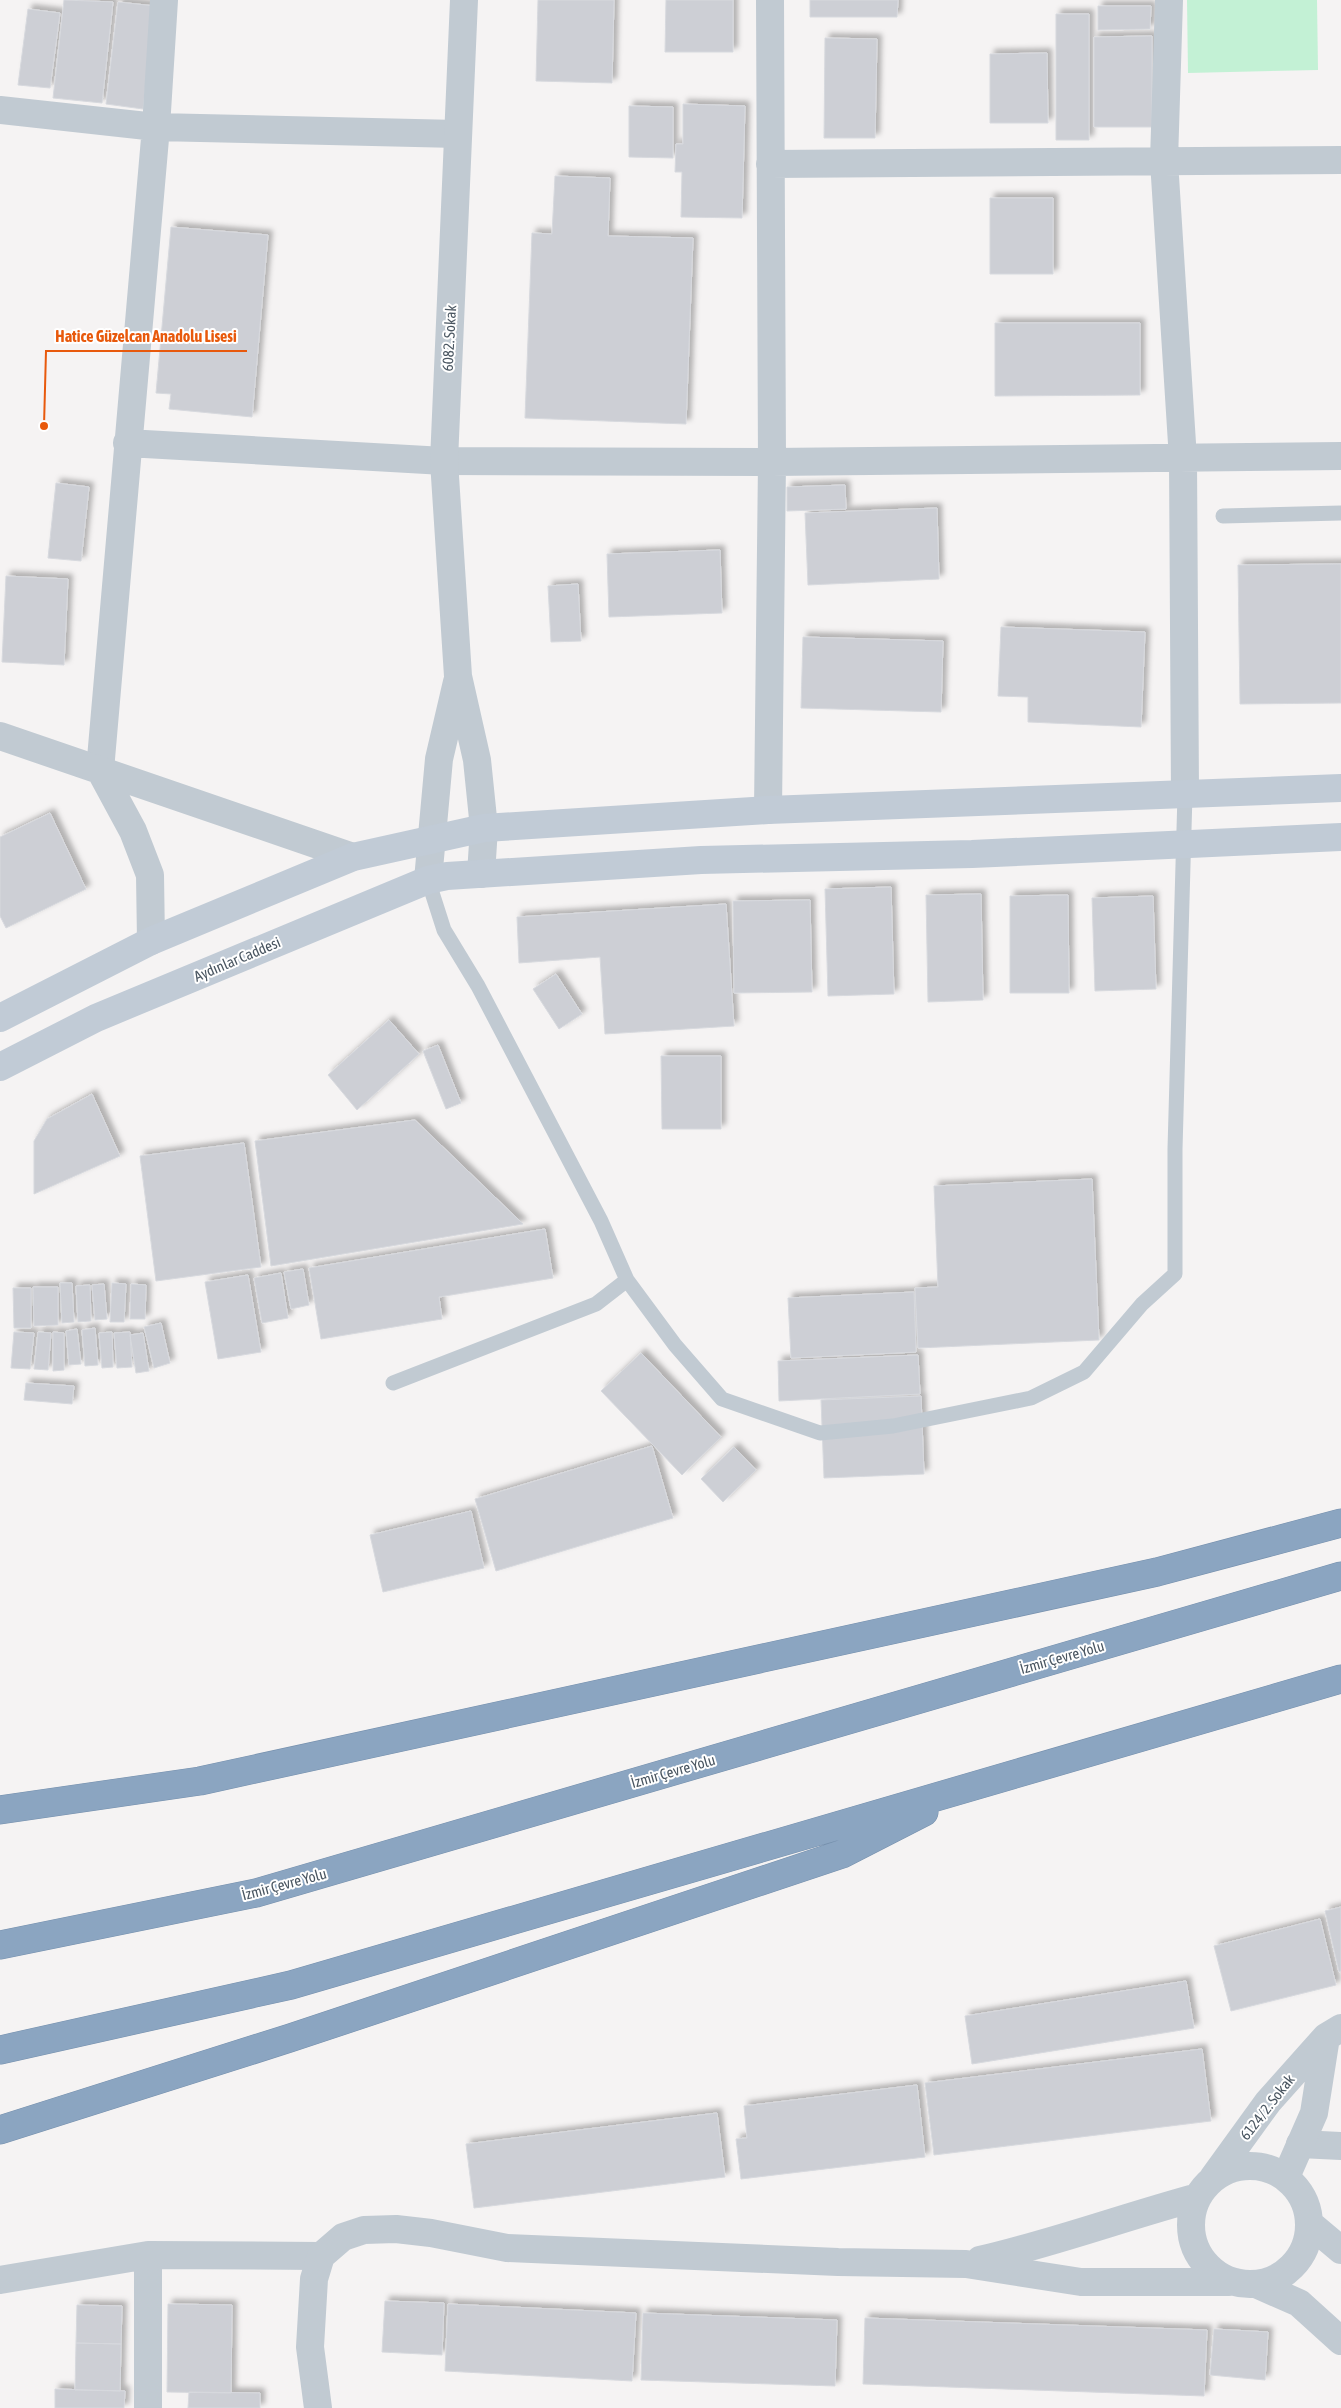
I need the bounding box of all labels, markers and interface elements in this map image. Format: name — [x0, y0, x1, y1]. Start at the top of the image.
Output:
street label: 6082. Sokak — [439, 304, 459, 372]
callout: Hatice Güzelcan Anadolu Lisesi — [46, 320, 247, 351]
text: Hatice Güzelcan Anadolu Lisesi — [55, 327, 237, 345]
street label: Aydınlar Caddesi — [191, 933, 283, 985]
street label: İzmir Çevre Yolu — [1018, 1637, 1106, 1677]
street label: İzmir Çevre Yolu — [629, 1751, 717, 1791]
street label: İzmir Çevre Yolu — [240, 1865, 328, 1903]
street label: 6124/2. Sokak — [1236, 2070, 1298, 2143]

